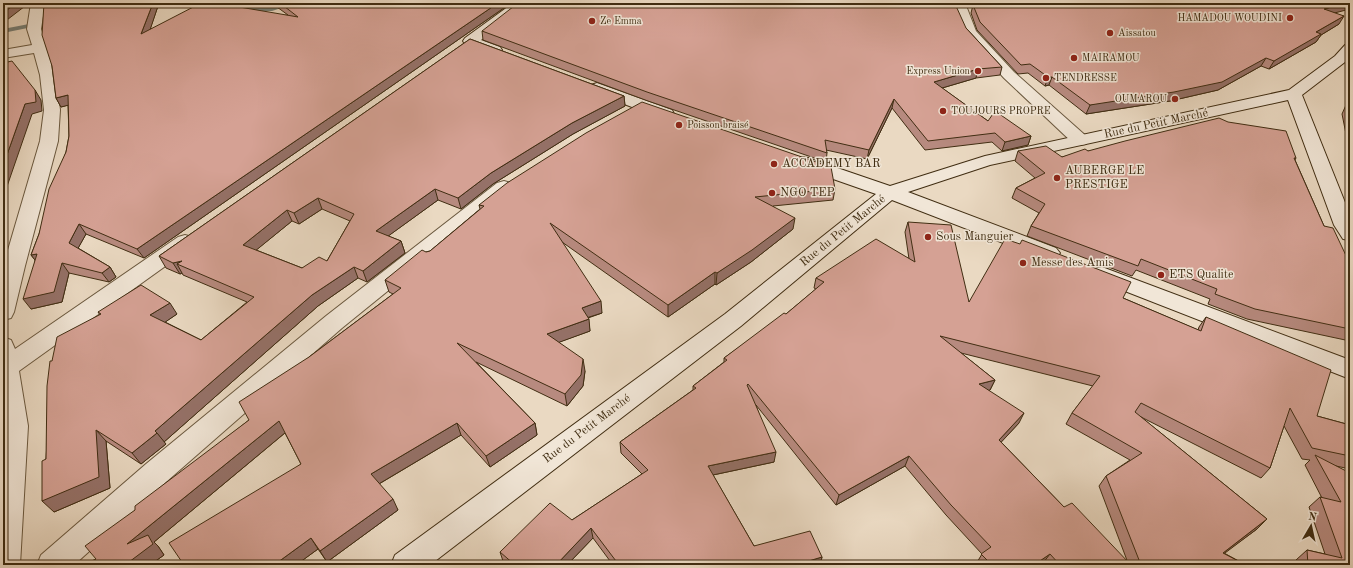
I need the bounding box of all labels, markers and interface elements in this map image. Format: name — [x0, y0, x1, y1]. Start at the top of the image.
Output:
place label: HAMADOU WOUDINI — [1177, 13, 1282, 23]
marker: HAMADOU WOUDINI — [1285, 13, 1295, 23]
marker: Ze Emma — [587, 16, 597, 26]
place label: Ze Emma — [600, 16, 642, 26]
marker: Aissatou — [1105, 28, 1115, 38]
place label: Aissatou — [1118, 28, 1156, 38]
marker: MAIRAMOU — [1069, 53, 1079, 63]
place label: MAIRAMOU — [1082, 53, 1140, 63]
place label: Express Union — [906, 66, 971, 76]
marker: Express Union — [973, 66, 983, 76]
marker: TENDRESSE — [1041, 73, 1051, 83]
place label: TENDRESSE — [1054, 73, 1117, 83]
place label: OUMAROU — [1115, 94, 1167, 104]
marker: OUMAROU — [1170, 94, 1180, 104]
marker: TOUJOURS PROPRE — [938, 106, 948, 116]
place label: TOUJOURS PROPRE — [951, 106, 1051, 116]
street label: Rue du Petit Marché — [1103, 107, 1210, 141]
marker: Poisson braisé — [674, 120, 684, 130]
place label: Poisson braisé — [687, 120, 749, 130]
place label: ACCADEMY BAR — [782, 158, 881, 170]
marker: ACCADEMY BAR — [769, 159, 779, 169]
place label: AUBERGE LE PRESTIGE — [1065, 165, 1144, 191]
marker: AUBERGE LE PRESTIGE — [1052, 173, 1062, 183]
place label: NGO TEP — [780, 187, 835, 199]
marker: NGO TEP — [767, 188, 777, 198]
street label: Rue du Petit Marché — [798, 193, 888, 269]
place label: Sous Manguier — [936, 231, 1013, 243]
marker: Sous Manguier — [923, 232, 933, 242]
place label: Messe des Amis — [1031, 257, 1113, 269]
marker: Messe des Amis — [1018, 258, 1028, 268]
place label: ETS Qualite — [1169, 269, 1234, 281]
marker: ETS Qualite — [1156, 270, 1166, 280]
street label: Rue du Petit Marché — [541, 392, 633, 466]
north arrow — [1291, 506, 1331, 546]
text: N — [1307, 512, 1318, 524]

